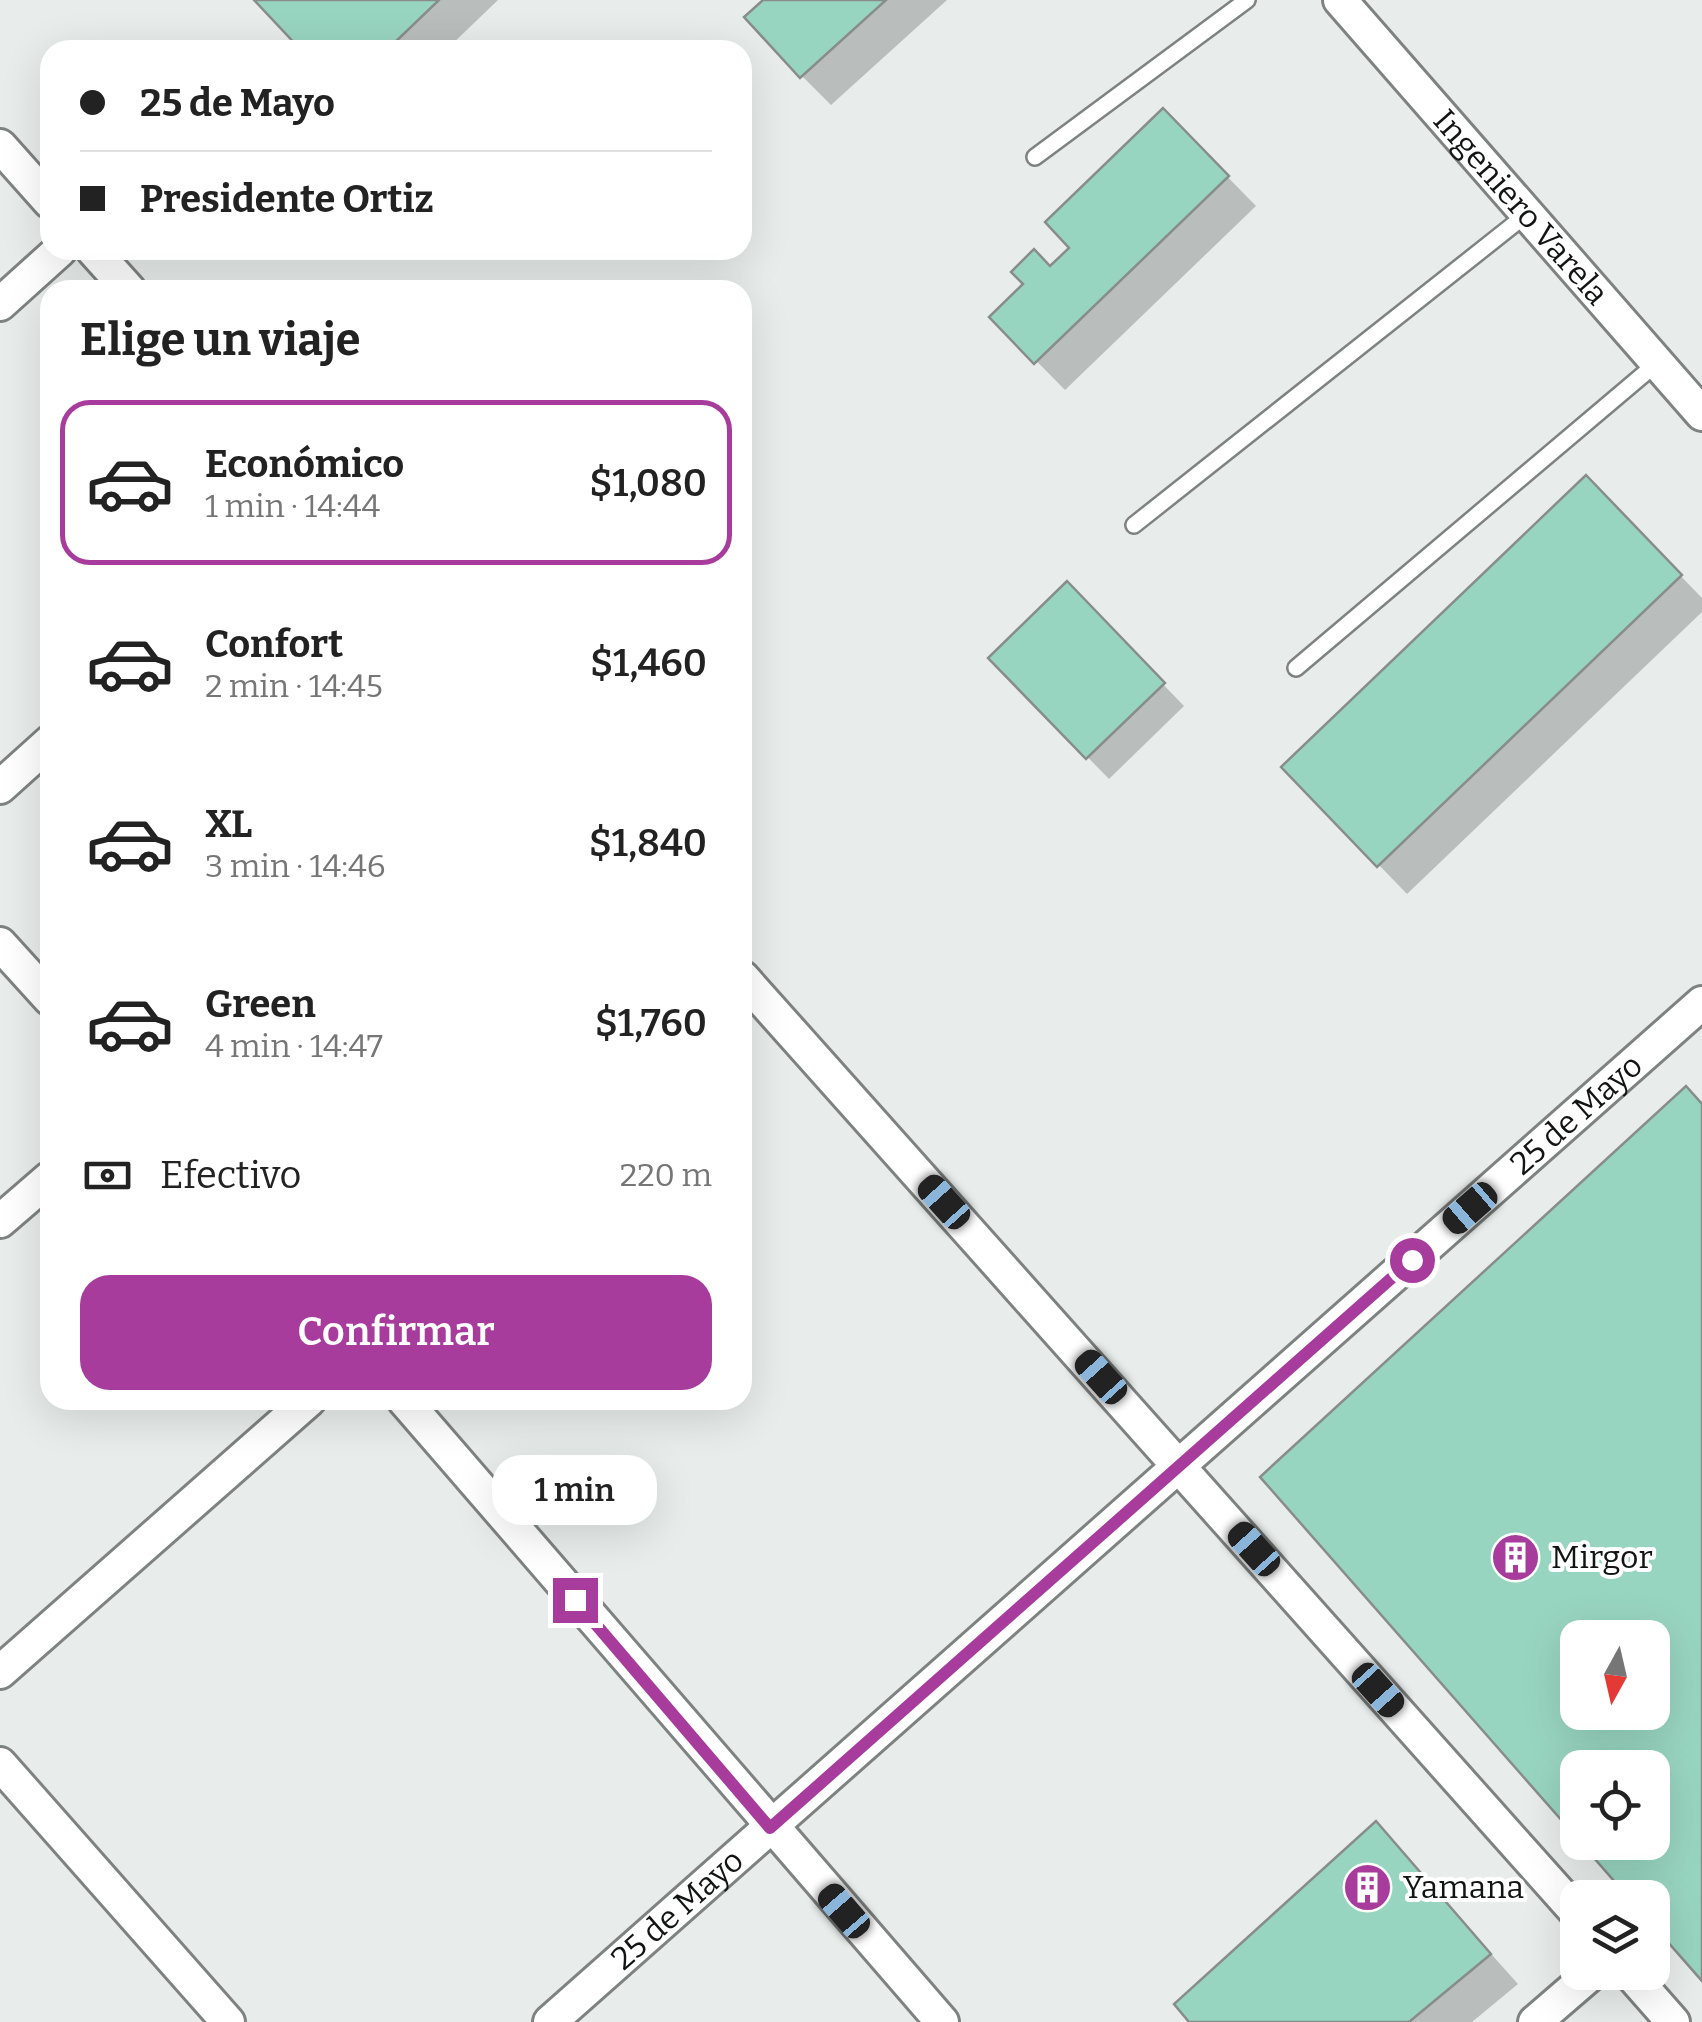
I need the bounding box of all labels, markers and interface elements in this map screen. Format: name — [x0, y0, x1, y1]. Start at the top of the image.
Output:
text: 25 de Mayo — [140, 80, 335, 126]
street label: Ingeniero Varela — [1426, 102, 1616, 312]
text: Presidente Ortiz — [140, 176, 434, 222]
text: Elige un viaje — [80, 313, 360, 367]
icon: car — [85, 438, 175, 528]
text: Económico — [205, 441, 404, 487]
text: $1,080 — [589, 460, 707, 506]
text: 1 min · 14:44 — [205, 487, 380, 525]
icon: car — [85, 618, 175, 708]
text: Confort — [205, 621, 343, 667]
text: $1,460 — [590, 640, 707, 686]
text: 2 min · 14:45 — [205, 667, 383, 705]
icon: car — [85, 798, 175, 888]
text: XL — [205, 801, 252, 847]
text: $1,840 — [589, 820, 707, 866]
text: 3 min · 14:46 — [205, 847, 385, 885]
icon: car — [85, 978, 175, 1068]
text: Green — [205, 981, 316, 1027]
text: $1,760 — [595, 1000, 707, 1046]
text: 4 min · 14:47 — [205, 1027, 383, 1065]
street label: 25 de Mayo — [1503, 1046, 1650, 1183]
icon: cash — [80, 1148, 135, 1203]
text: Efectivo — [160, 1152, 301, 1198]
text: 220 m — [620, 1156, 712, 1194]
car — [913, 1170, 975, 1234]
car — [1438, 1177, 1502, 1239]
route start — [1390, 1238, 1435, 1283]
button: Confirmar — [80, 1275, 712, 1390]
car — [1070, 1345, 1132, 1409]
callout: 1 min — [492, 1455, 658, 1525]
text: 1 min — [534, 1471, 615, 1509]
car — [1223, 1517, 1285, 1581]
building icon: Mirgor — [1490, 1531, 1542, 1583]
place label: Mirgor — [1551, 1538, 1653, 1576]
route end — [553, 1578, 598, 1623]
north arrow — [1560, 1620, 1670, 1730]
map controls — [1560, 1620, 1670, 1990]
car — [1347, 1658, 1409, 1722]
button: locate — [1560, 1750, 1670, 1860]
street label: 25 de Mayo — [604, 1841, 751, 1978]
building icon: Yamana — [1342, 1861, 1394, 1913]
place label: Yamana — [1403, 1868, 1524, 1906]
car — [813, 1879, 875, 1943]
button: layers — [1560, 1880, 1670, 1990]

